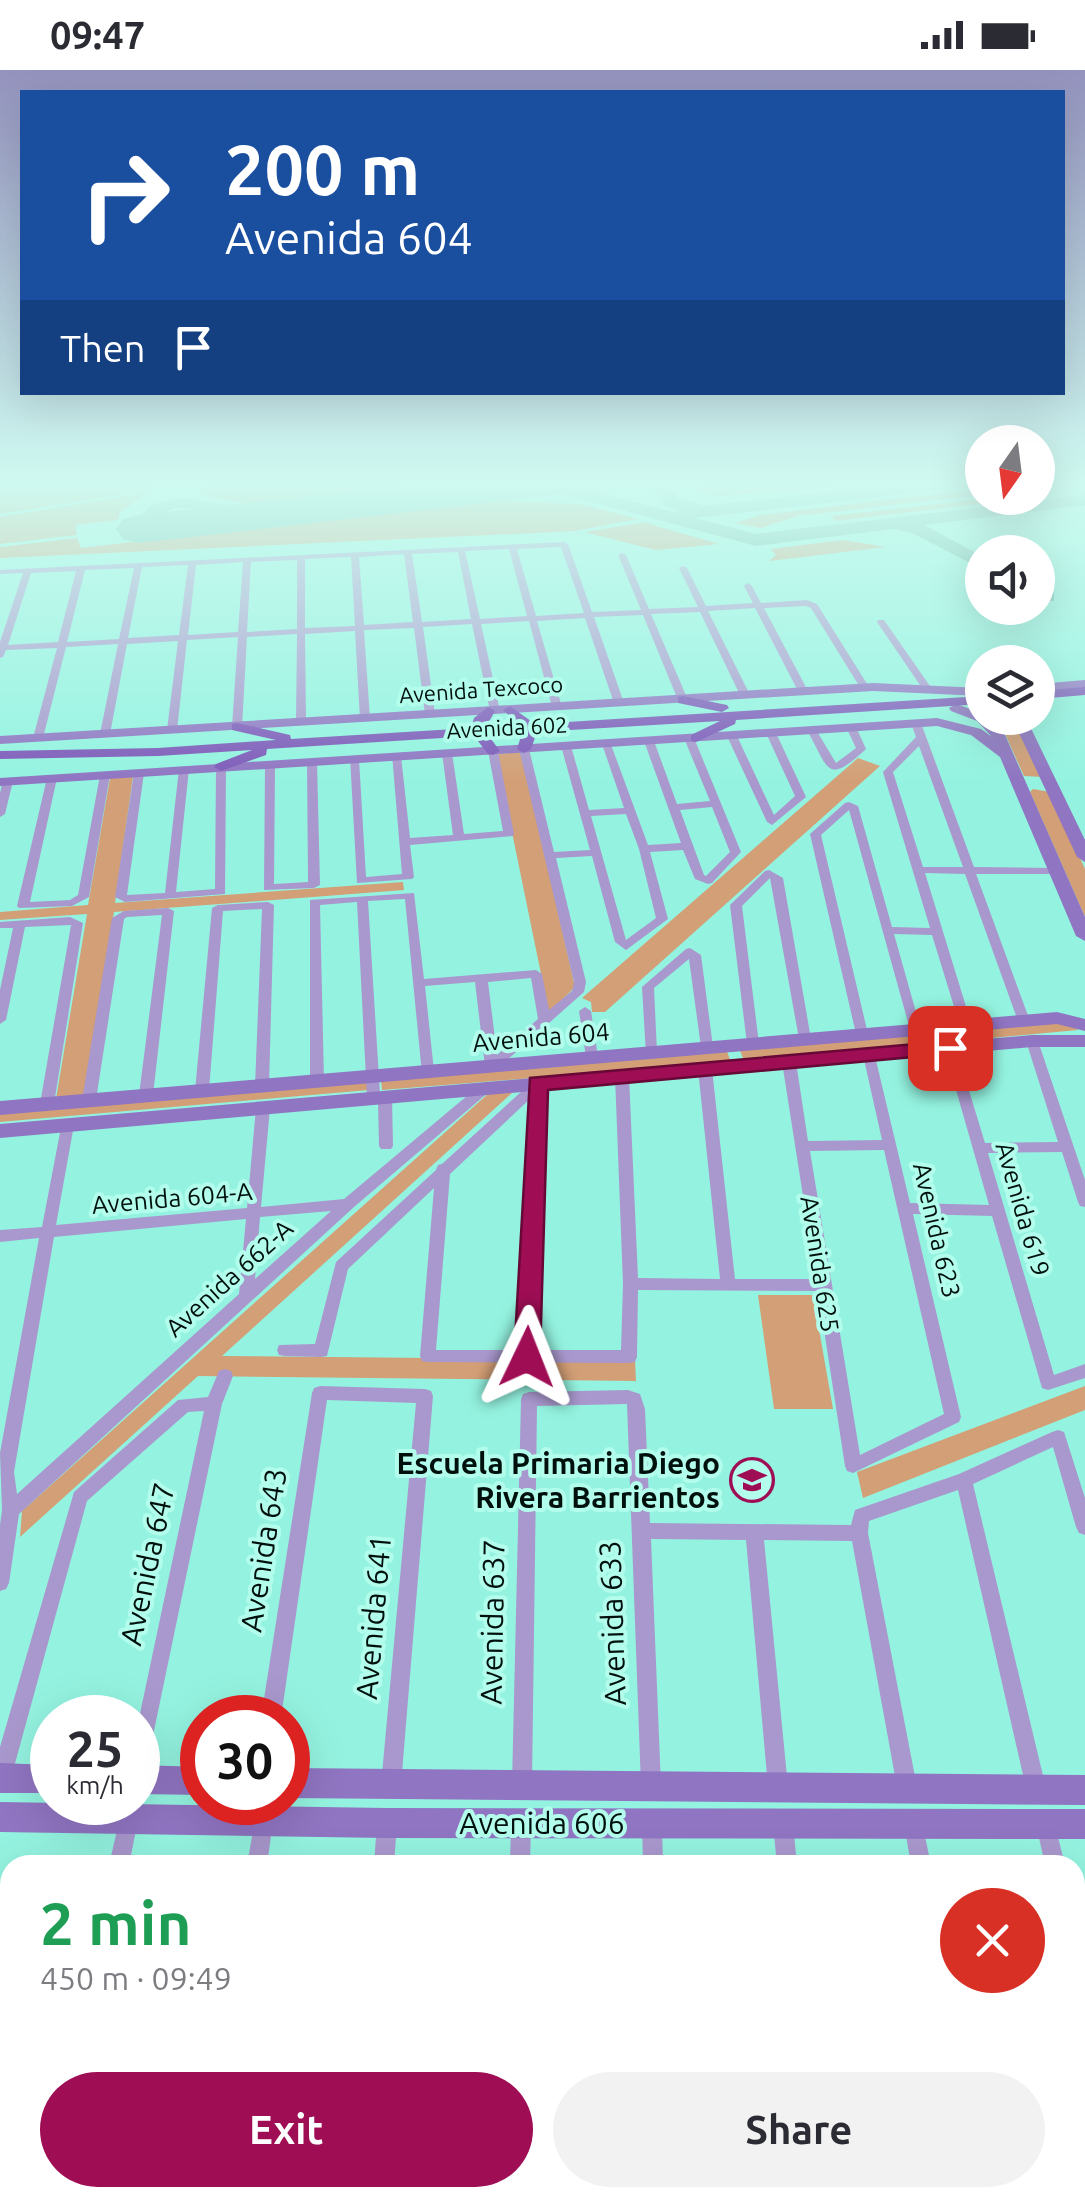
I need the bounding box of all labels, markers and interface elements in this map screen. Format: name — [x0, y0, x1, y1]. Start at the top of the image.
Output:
text: 09:47 — [50, 14, 145, 56]
icon: right — [60, 130, 190, 260]
text: 200 m — [225, 130, 420, 208]
text: Avenida 604 — [225, 212, 473, 263]
icon: arrive — [166, 320, 221, 375]
text: Then — [60, 327, 146, 369]
north arrow — [965, 425, 1055, 515]
map controls — [965, 425, 1055, 735]
button: sound — [965, 535, 1055, 625]
button: layers — [965, 645, 1055, 735]
street label: Avenida Texcoco — [398, 671, 564, 707]
street label: Avenida 602 — [446, 711, 568, 743]
pin — [908, 1006, 993, 1091]
street label: Avenida 604 — [471, 1017, 611, 1057]
icon: arrive — [923, 1021, 978, 1076]
street label: Avenida 619 — [991, 1139, 1055, 1279]
street label: Avenida 623 — [908, 1160, 966, 1300]
street label: Avenida 604-A — [90, 1177, 254, 1219]
street label: Avenida 625 — [795, 1194, 845, 1334]
street label: Avenida 662-A — [160, 1214, 298, 1342]
position arrow — [475, 1305, 579, 1409]
place label: Escuela Primaria Diego Rivera Barrientos — [396, 1446, 720, 1514]
school or university icon: Escuela Primaria Diego Rivera Barrientos — [729, 1457, 775, 1503]
street label: Avenida 643 — [233, 1466, 293, 1634]
street label: Avenida 647 — [113, 1480, 181, 1648]
street label: Avenida 641 — [349, 1533, 397, 1701]
street label: Avenida 637 — [474, 1539, 510, 1705]
street label: Avenida 633 — [592, 1540, 632, 1706]
speed limit sign: 30 — [180, 1695, 310, 1825]
text: 25 — [67, 1720, 123, 1776]
text: km/h — [66, 1771, 124, 1799]
street label: Avenida 606 — [459, 1806, 625, 1840]
button: close — [940, 1888, 1045, 1993]
text: 2 min — [40, 1889, 192, 1956]
text: 450 m · 09:49 — [40, 1960, 232, 1996]
button: Exit — [40, 2072, 533, 2187]
button: Share — [553, 2072, 1045, 2187]

